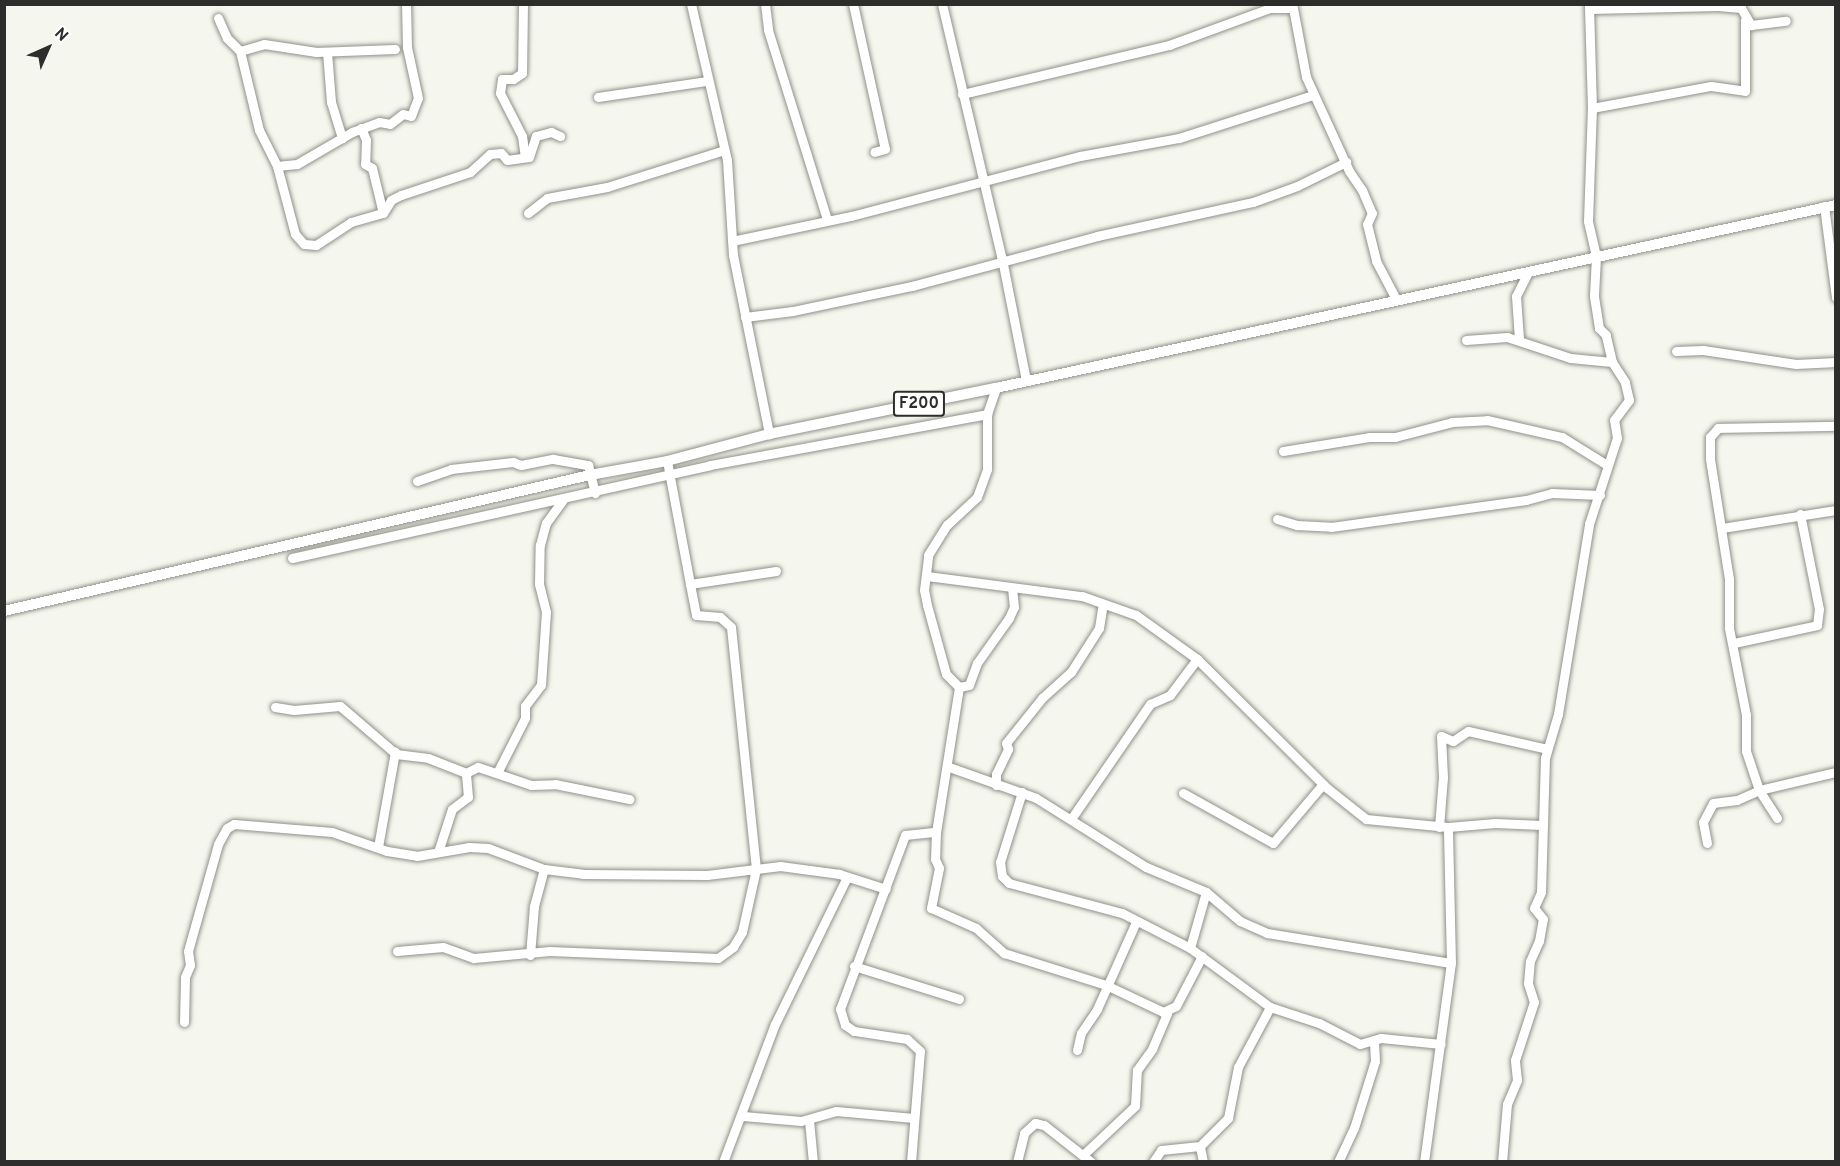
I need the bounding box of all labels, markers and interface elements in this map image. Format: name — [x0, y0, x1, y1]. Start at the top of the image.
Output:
north arrow — [18, 18, 78, 78]
text: N — [50, 24, 72, 46]
road number: F200 — [892, 391, 946, 417]

